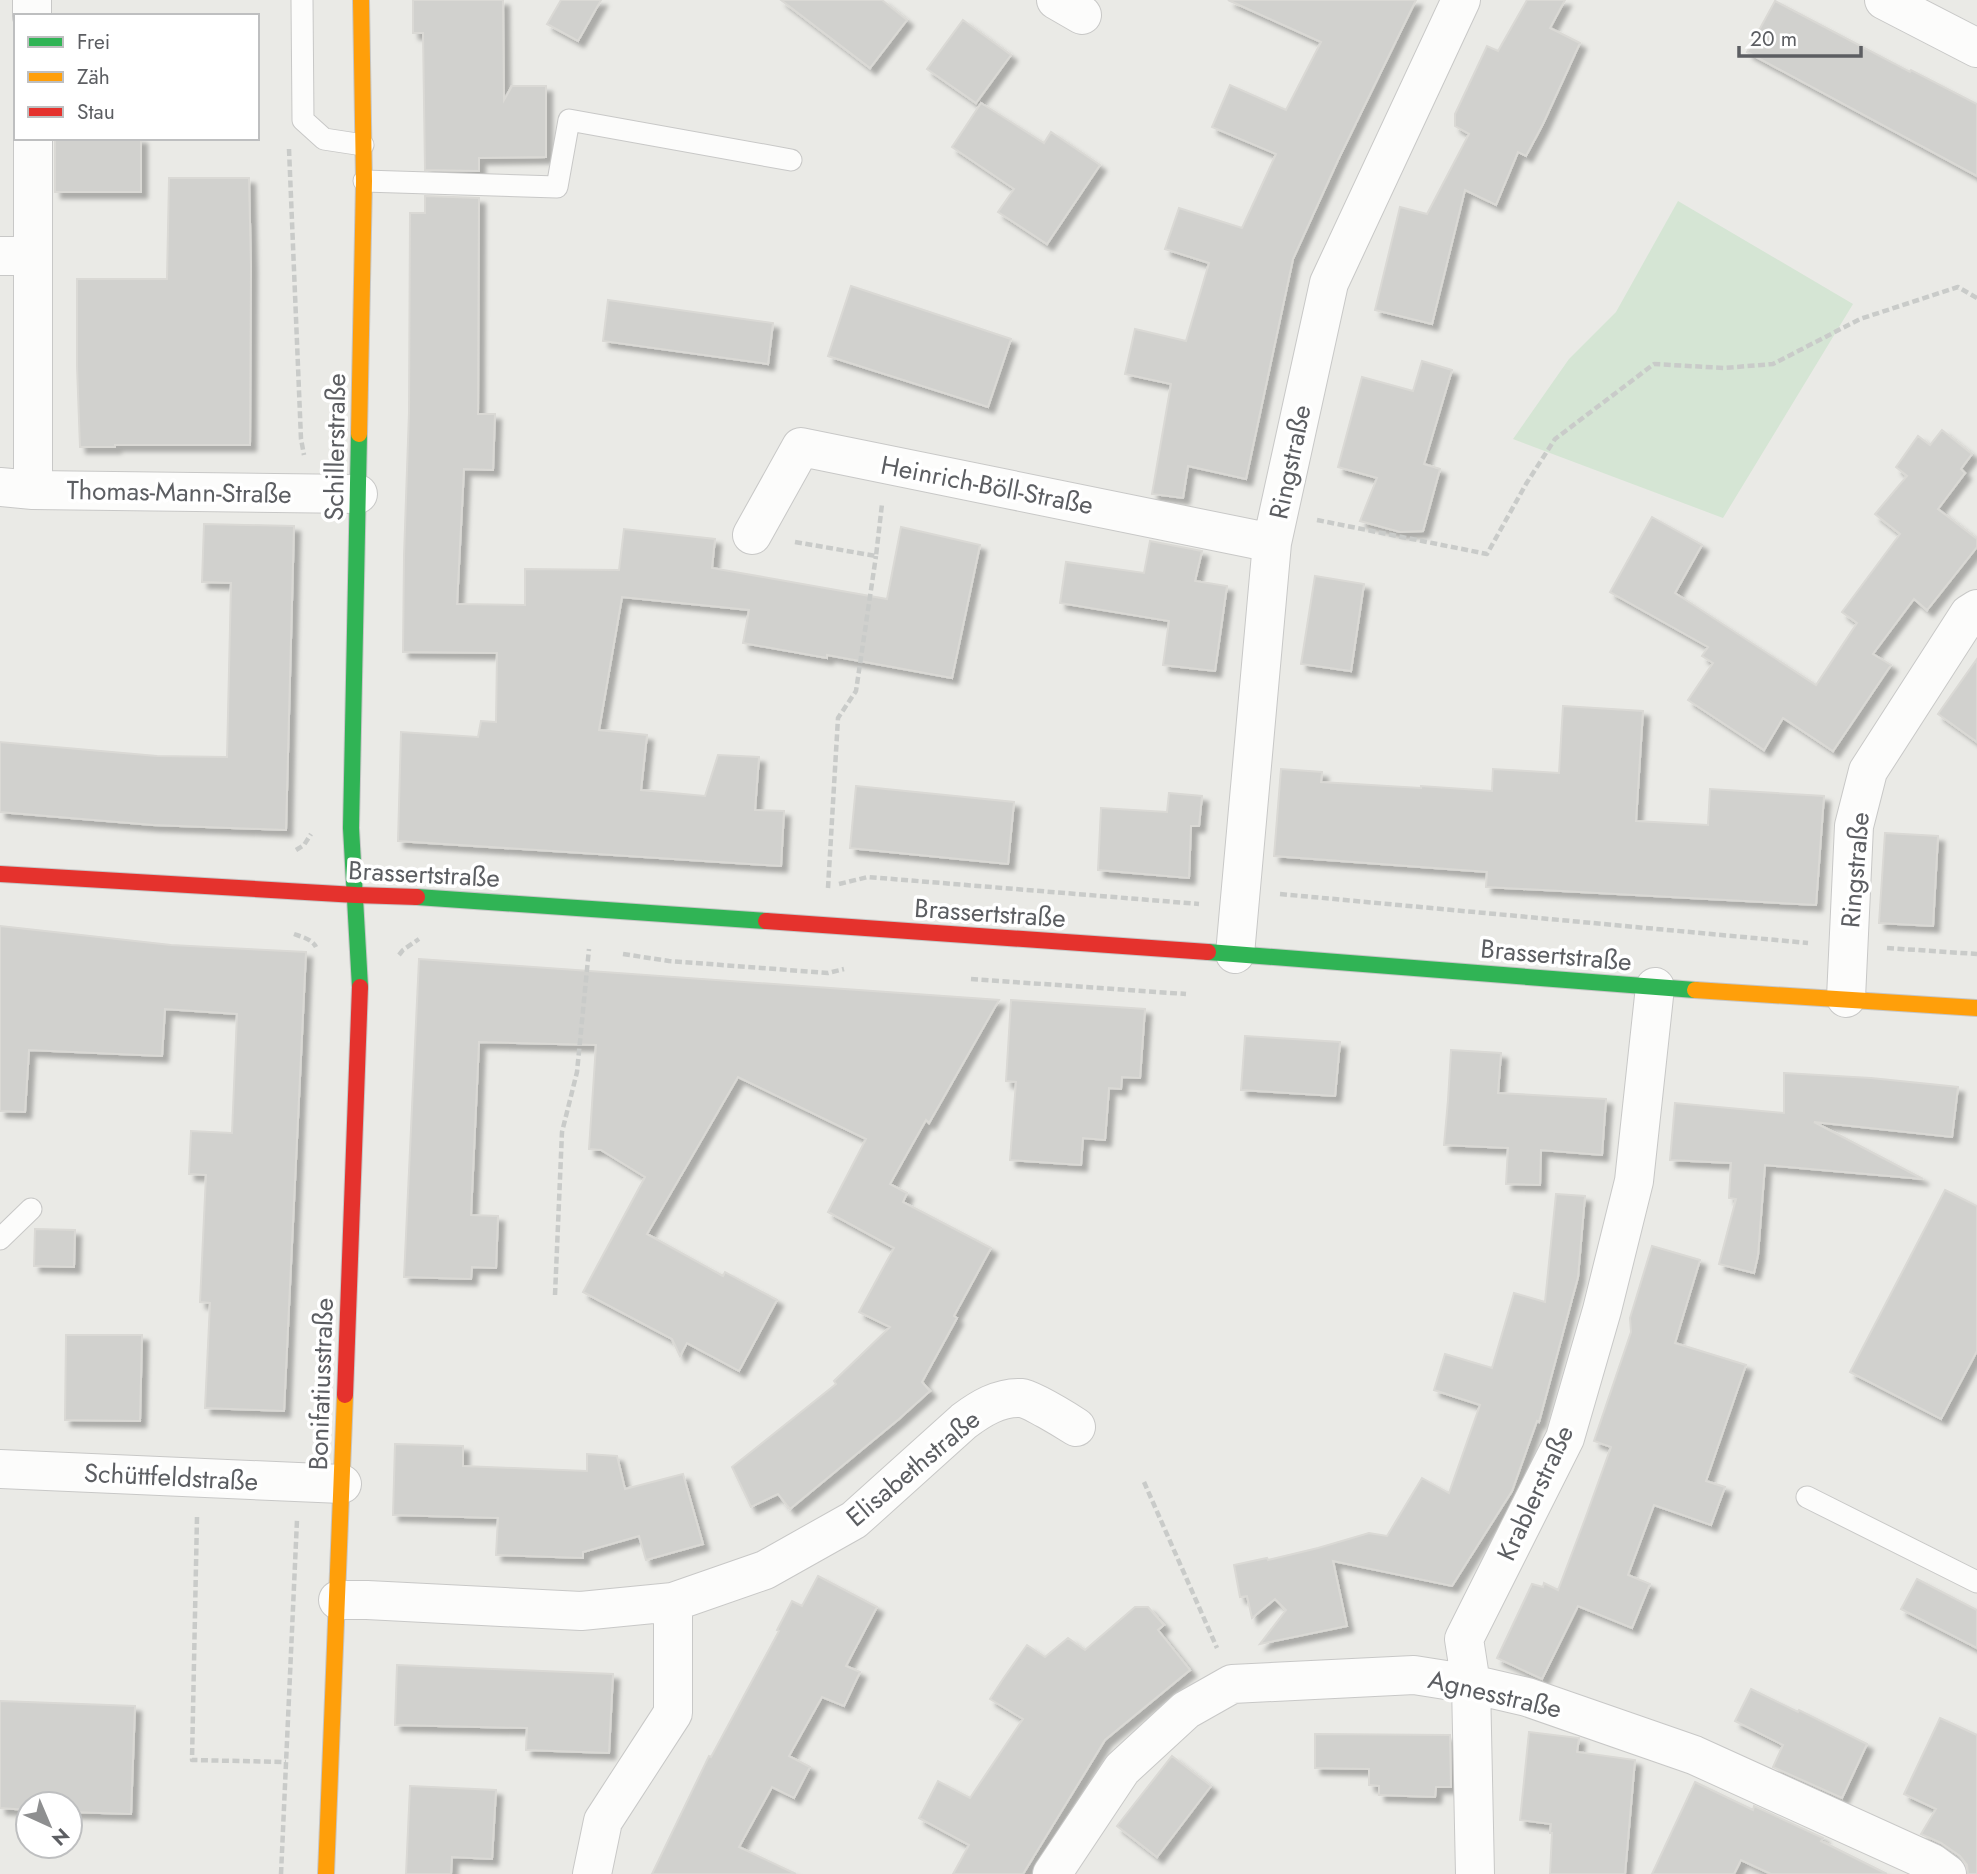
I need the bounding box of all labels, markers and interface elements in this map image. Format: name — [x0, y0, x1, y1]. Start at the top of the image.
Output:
legend — [14, 14, 259, 140]
scale bar — [1739, 14, 1862, 58]
text: 20 m — [1750, 24, 1797, 54]
text: Frei — [77, 27, 110, 57]
text: Zäh — [77, 62, 110, 92]
text: Stau — [77, 97, 115, 127]
street label: Schillerstraße — [315, 373, 355, 521]
street label: Ringstraße — [1259, 401, 1321, 523]
street label: Heinrich-Böll-Straße — [877, 446, 1097, 524]
street label: Thomas-Mann-Straße — [66, 471, 292, 513]
street label: Ringstraße — [1831, 811, 1879, 929]
street label: Brassertstraße — [347, 851, 501, 897]
street label: Brassertstraße — [913, 889, 1067, 937]
street label: Brassertstraße — [1479, 929, 1633, 981]
street label: Bonifatiusstraße — [299, 1297, 343, 1471]
street label: Elisabethstraße — [838, 1401, 988, 1535]
street label: Krablerstraße — [1487, 1419, 1583, 1567]
street label: Schüttfeldstraße — [83, 1453, 259, 1501]
street label: Agnesstraße — [1425, 1660, 1565, 1728]
north arrow — [14, 1790, 84, 1860]
text: N — [46, 1822, 75, 1852]

